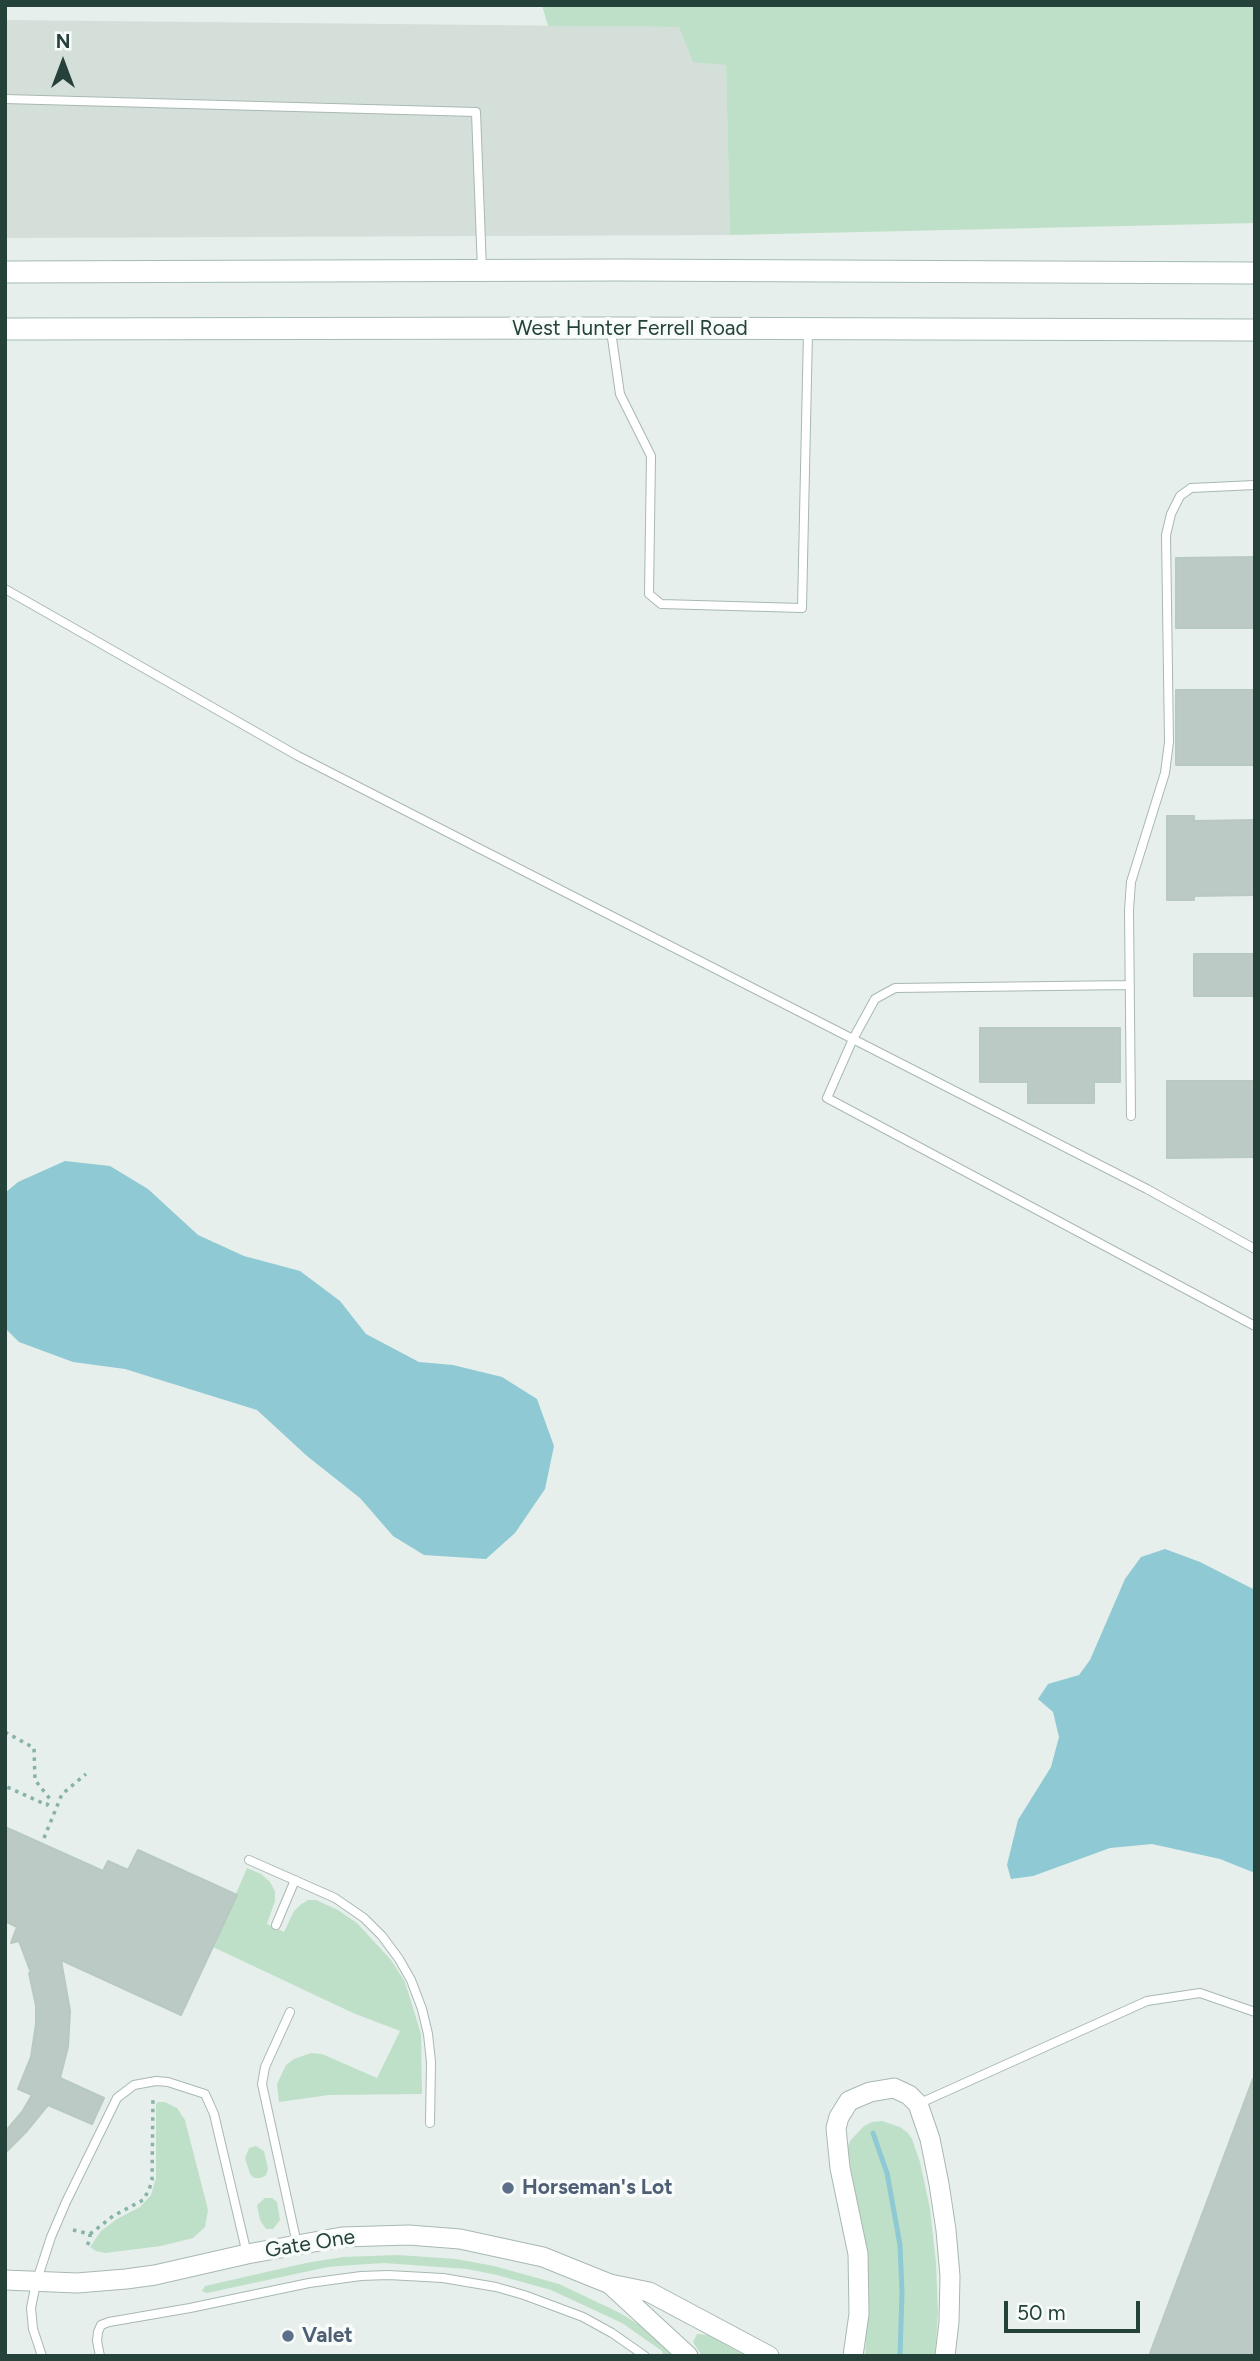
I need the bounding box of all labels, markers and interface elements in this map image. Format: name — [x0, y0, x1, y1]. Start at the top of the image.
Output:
north arrow — [28, 28, 98, 98]
text: N — [56, 30, 70, 53]
street label: West Hunter Ferrell Road — [512, 316, 748, 342]
place label: Horseman's Lot — [522, 2175, 673, 2201]
marker: Horseman's Lot — [500, 2180, 516, 2196]
street label: Gate One — [263, 2224, 357, 2264]
scale bar — [1008, 2288, 1144, 2332]
text: 50 m — [1017, 2300, 1066, 2325]
place label: Valet — [302, 2323, 353, 2349]
marker: Valet — [280, 2328, 296, 2344]

